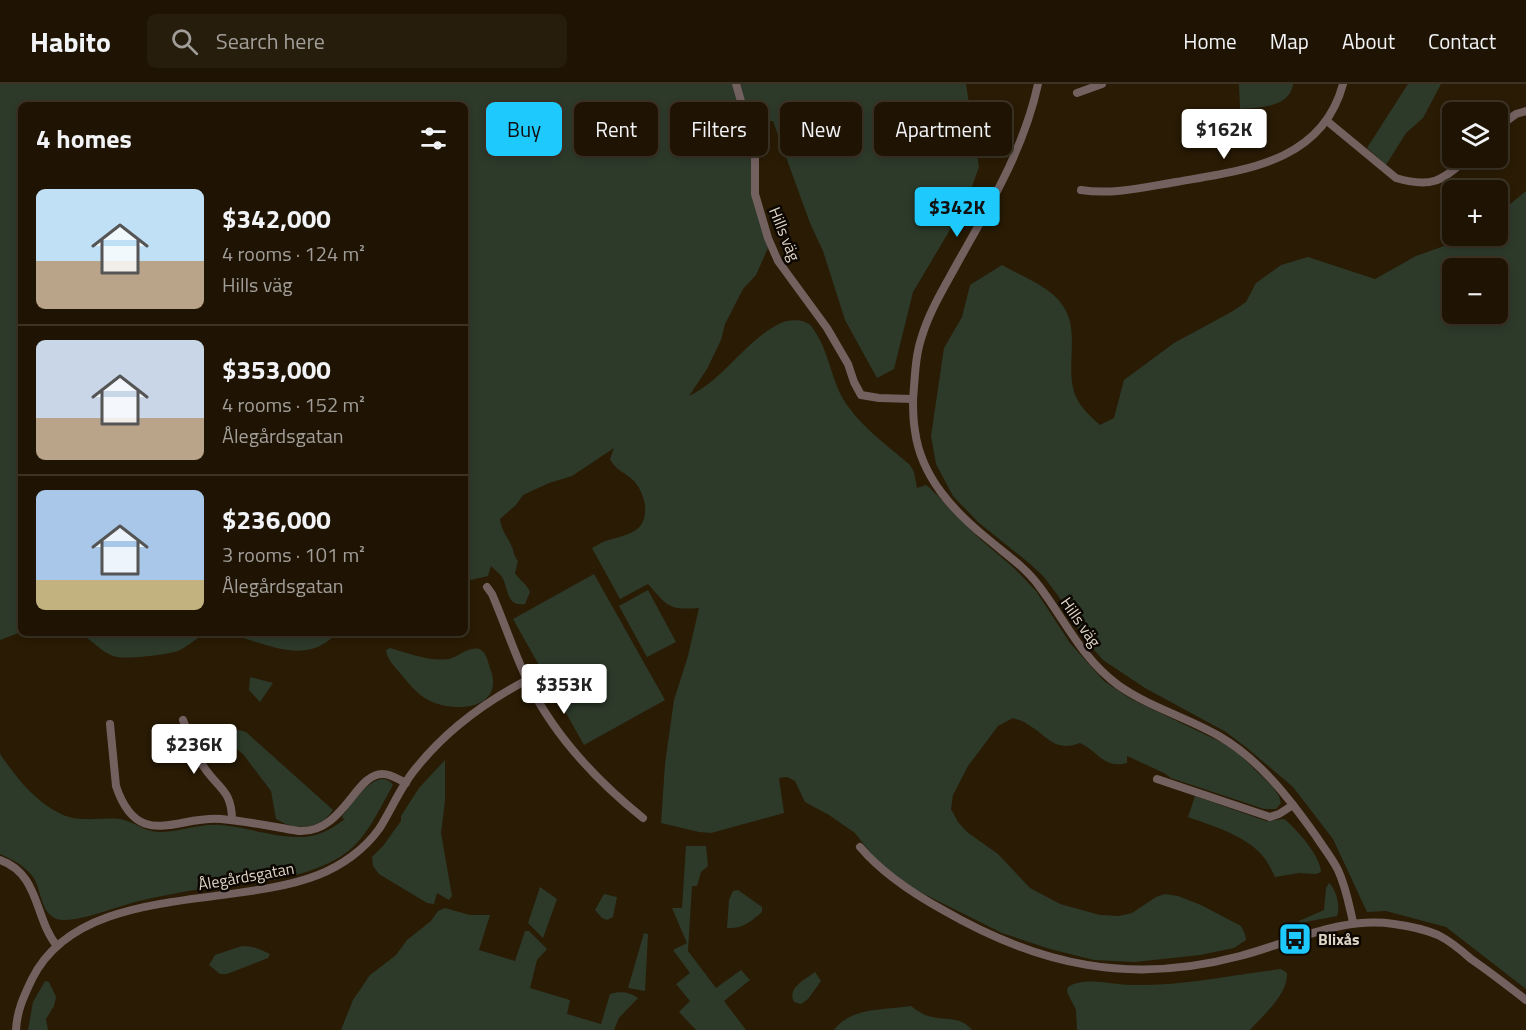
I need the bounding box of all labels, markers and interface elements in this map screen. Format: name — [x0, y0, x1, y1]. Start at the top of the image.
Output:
search box — [147, 14, 567, 68]
text: Habito — [30, 20, 111, 63]
text: Search here — [216, 24, 325, 58]
icon: search — [168, 25, 201, 58]
text: Home — [1183, 25, 1237, 57]
text: Map — [1270, 25, 1309, 57]
text: About — [1342, 25, 1395, 57]
text: Contact — [1428, 25, 1496, 57]
chip: Buy — [486, 102, 562, 156]
chip: Rent — [574, 102, 658, 156]
chip: Filters — [670, 102, 768, 156]
chip: New — [780, 102, 862, 156]
chip: Apartment — [874, 102, 1012, 156]
map controls — [1442, 102, 1508, 324]
button: layers — [1442, 102, 1508, 168]
pin: $162K — [1182, 109, 1266, 160]
text: $162K — [1196, 113, 1252, 144]
text: 4 homes — [36, 119, 132, 158]
icon: filters — [417, 122, 450, 155]
button: + — [1442, 180, 1508, 246]
pin: $342K — [915, 187, 999, 238]
text: $342K — [929, 191, 985, 222]
text: $342,000 — [222, 199, 331, 238]
street label: Hills väg — [763, 203, 807, 265]
icon: home — [84, 213, 156, 285]
text: 4 rooms · 124 m² — [222, 238, 365, 269]
button: − — [1442, 258, 1508, 324]
text: Hills väg — [222, 269, 293, 300]
text: $353,000 — [222, 350, 331, 389]
icon: home — [84, 364, 156, 436]
text: 4 rooms · 152 m² — [222, 389, 365, 420]
text: Ålegårdsgatan — [222, 420, 343, 451]
text: $236,000 — [222, 500, 331, 539]
icon: home — [84, 514, 156, 586]
text: 3 rooms · 101 m² — [222, 539, 365, 570]
text: Ålegårdsgatan — [222, 570, 343, 601]
street label: Hills väg — [1055, 592, 1107, 652]
pin: $353K — [522, 664, 606, 715]
text: $353K — [536, 668, 592, 699]
pin: $236K — [152, 724, 236, 775]
text: $236K — [166, 728, 222, 759]
street label: Ålegårdsgatan — [196, 856, 296, 896]
bus stop icon: Blixås — [1277, 921, 1313, 957]
place label: Blixås — [1318, 927, 1360, 951]

